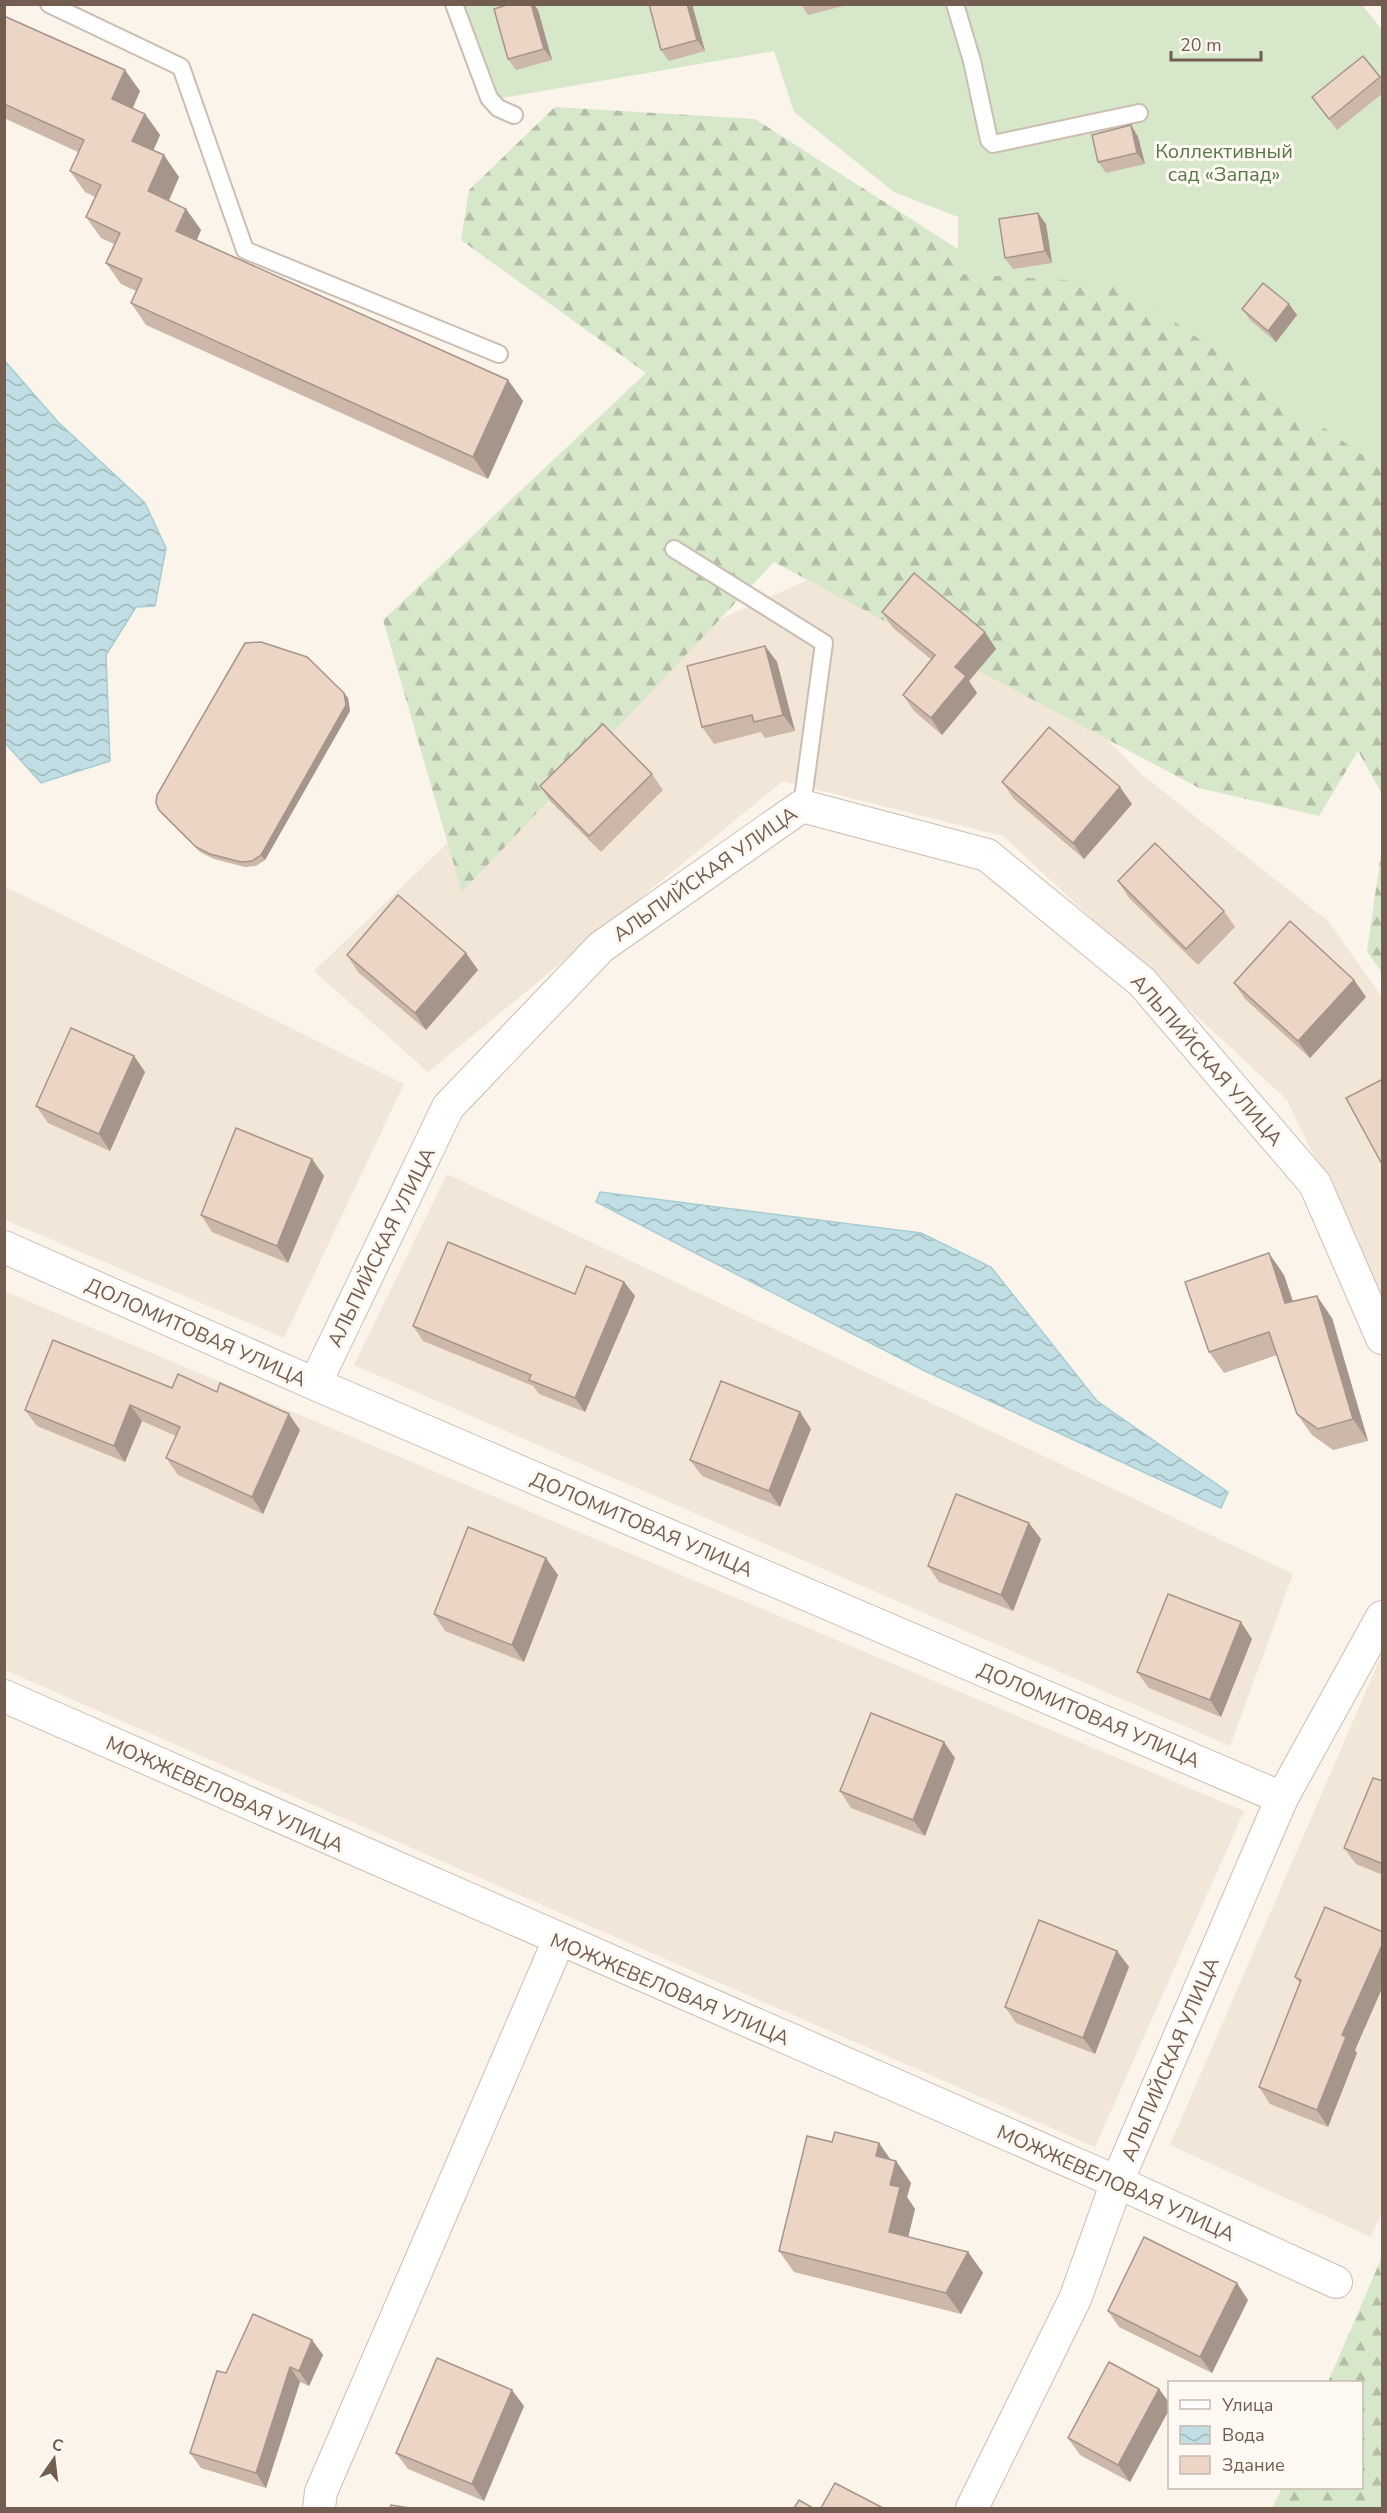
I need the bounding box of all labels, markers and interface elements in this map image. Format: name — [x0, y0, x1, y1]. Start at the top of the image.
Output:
scale bar — [1171, 24, 1261, 62]
text: 20 m — [1180, 33, 1222, 57]
park label: Коллективный сад «Запад» — [1155, 138, 1293, 188]
street label: АЛЬПИЙСКАЯ УЛИЦА — [608, 800, 803, 948]
street label: АЛЬПИЙСКАЯ УЛИЦА — [1125, 969, 1289, 1152]
street label: АЛЬПИЙСКАЯ УЛИЦА — [321, 1142, 442, 1352]
street label: ДОЛОМИТОВАЯ УЛИЦА — [81, 1272, 311, 1394]
street label: ДОЛОМИТОВАЯ УЛИЦА — [527, 1465, 757, 1584]
street label: ДОЛОМИТОВАЯ УЛИЦА — [974, 1656, 1204, 1775]
street label: МОЖЖЕВЕЛОВАЯ УЛИЦА — [102, 1730, 348, 1859]
street label: МОЖЖЕВЕЛОВАЯ УЛИЦА — [546, 1927, 794, 2052]
street label: АЛЬПИЙСКАЯ УЛИЦА — [1115, 1953, 1226, 2165]
street label: МОЖЖЕВЕЛОВАЯ УЛИЦА — [993, 2119, 1239, 2248]
legend — [1168, 2381, 1363, 2489]
text: Улица — [1221, 2393, 1273, 2417]
text: Вода — [1222, 2423, 1265, 2447]
north arrow — [24, 2429, 84, 2489]
text: С — [49, 2433, 65, 2457]
text: Здание — [1222, 2453, 1285, 2477]

